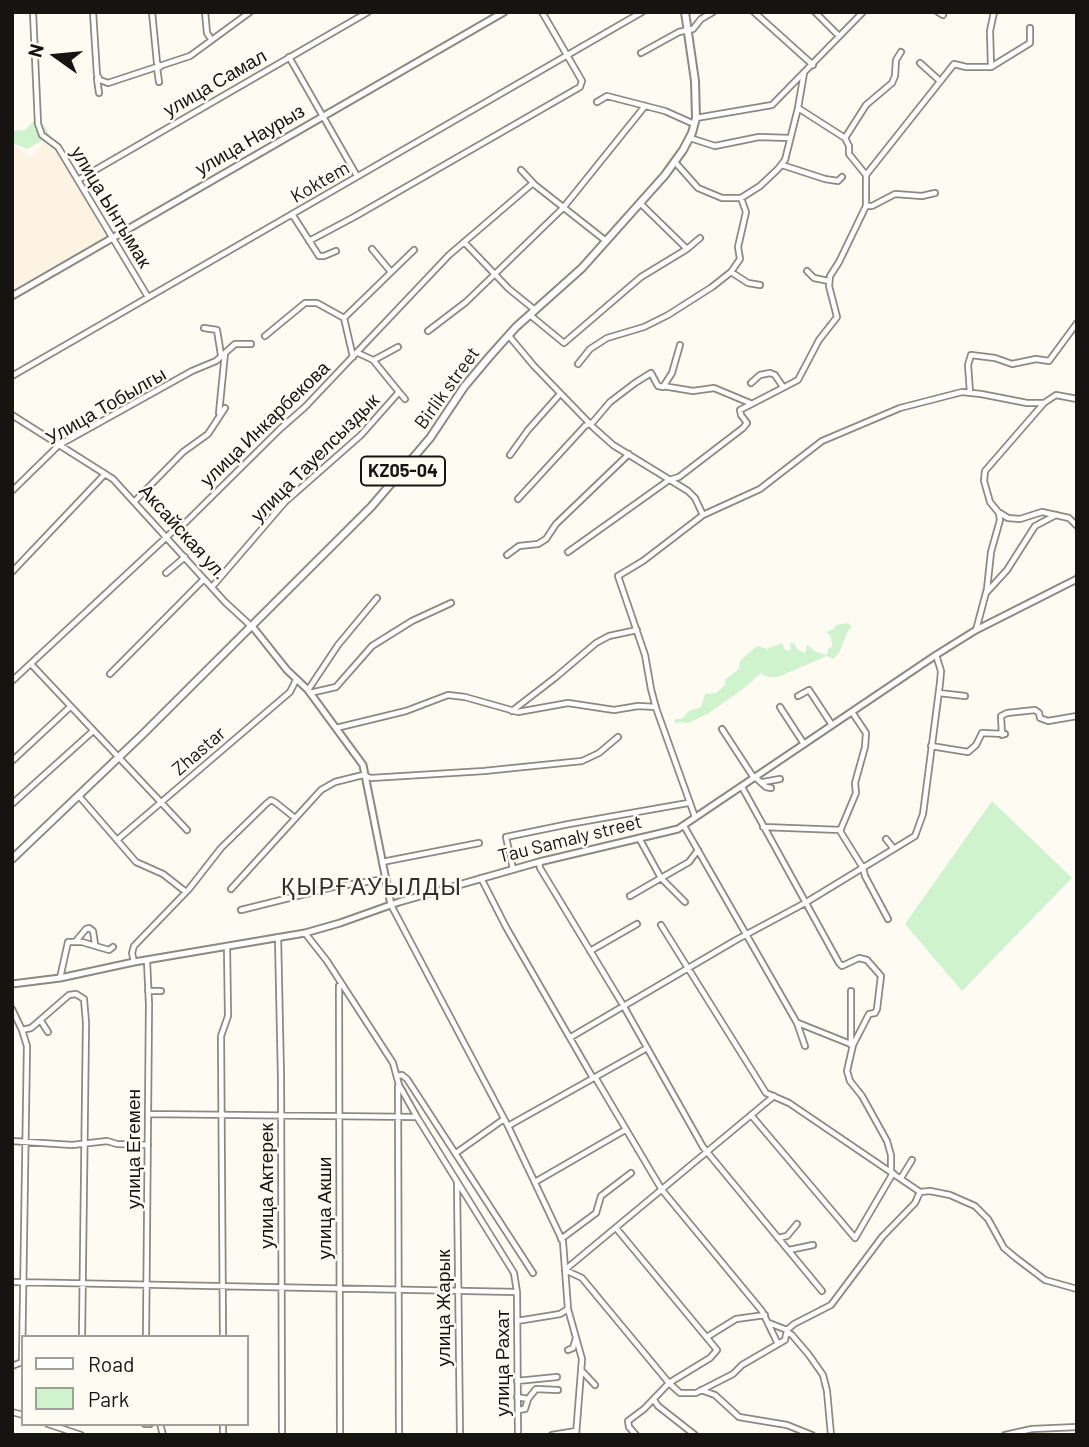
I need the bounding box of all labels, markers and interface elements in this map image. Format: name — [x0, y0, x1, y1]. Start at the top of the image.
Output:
north arrow — [21, 21, 91, 91]
text: N — [22, 41, 48, 60]
street label: улица Самал — [159, 44, 271, 122]
street label: улица Наурыз — [191, 100, 309, 180]
street label: улица Ынтымак — [66, 142, 156, 272]
street label: Koktem — [287, 156, 353, 208]
street label: Birlik street — [410, 342, 484, 434]
street label: улица Инкарбекова — [196, 356, 334, 492]
street label: Улица Тобылгы — [42, 362, 170, 450]
street label: улица Тауелсыздык — [246, 389, 384, 527]
road number: KZ05-04 — [361, 457, 445, 486]
street label: Аксайская ул. — [134, 480, 232, 584]
street label: Zhastar — [168, 722, 230, 780]
street label: Tau Samaly street — [496, 810, 644, 868]
district label: ҚЫРҒАУЫЛДЫ — [282, 873, 462, 901]
street label: улица Егемен — [123, 1089, 145, 1209]
street label: улица Актерек — [256, 1123, 278, 1249]
street label: улица Акши — [314, 1157, 336, 1259]
street label: улица Жарык — [433, 1250, 455, 1366]
street label: улица Рахат — [492, 1310, 514, 1416]
legend — [21, 1335, 248, 1426]
text: Road — [88, 1351, 134, 1376]
text: Park — [88, 1386, 129, 1411]

